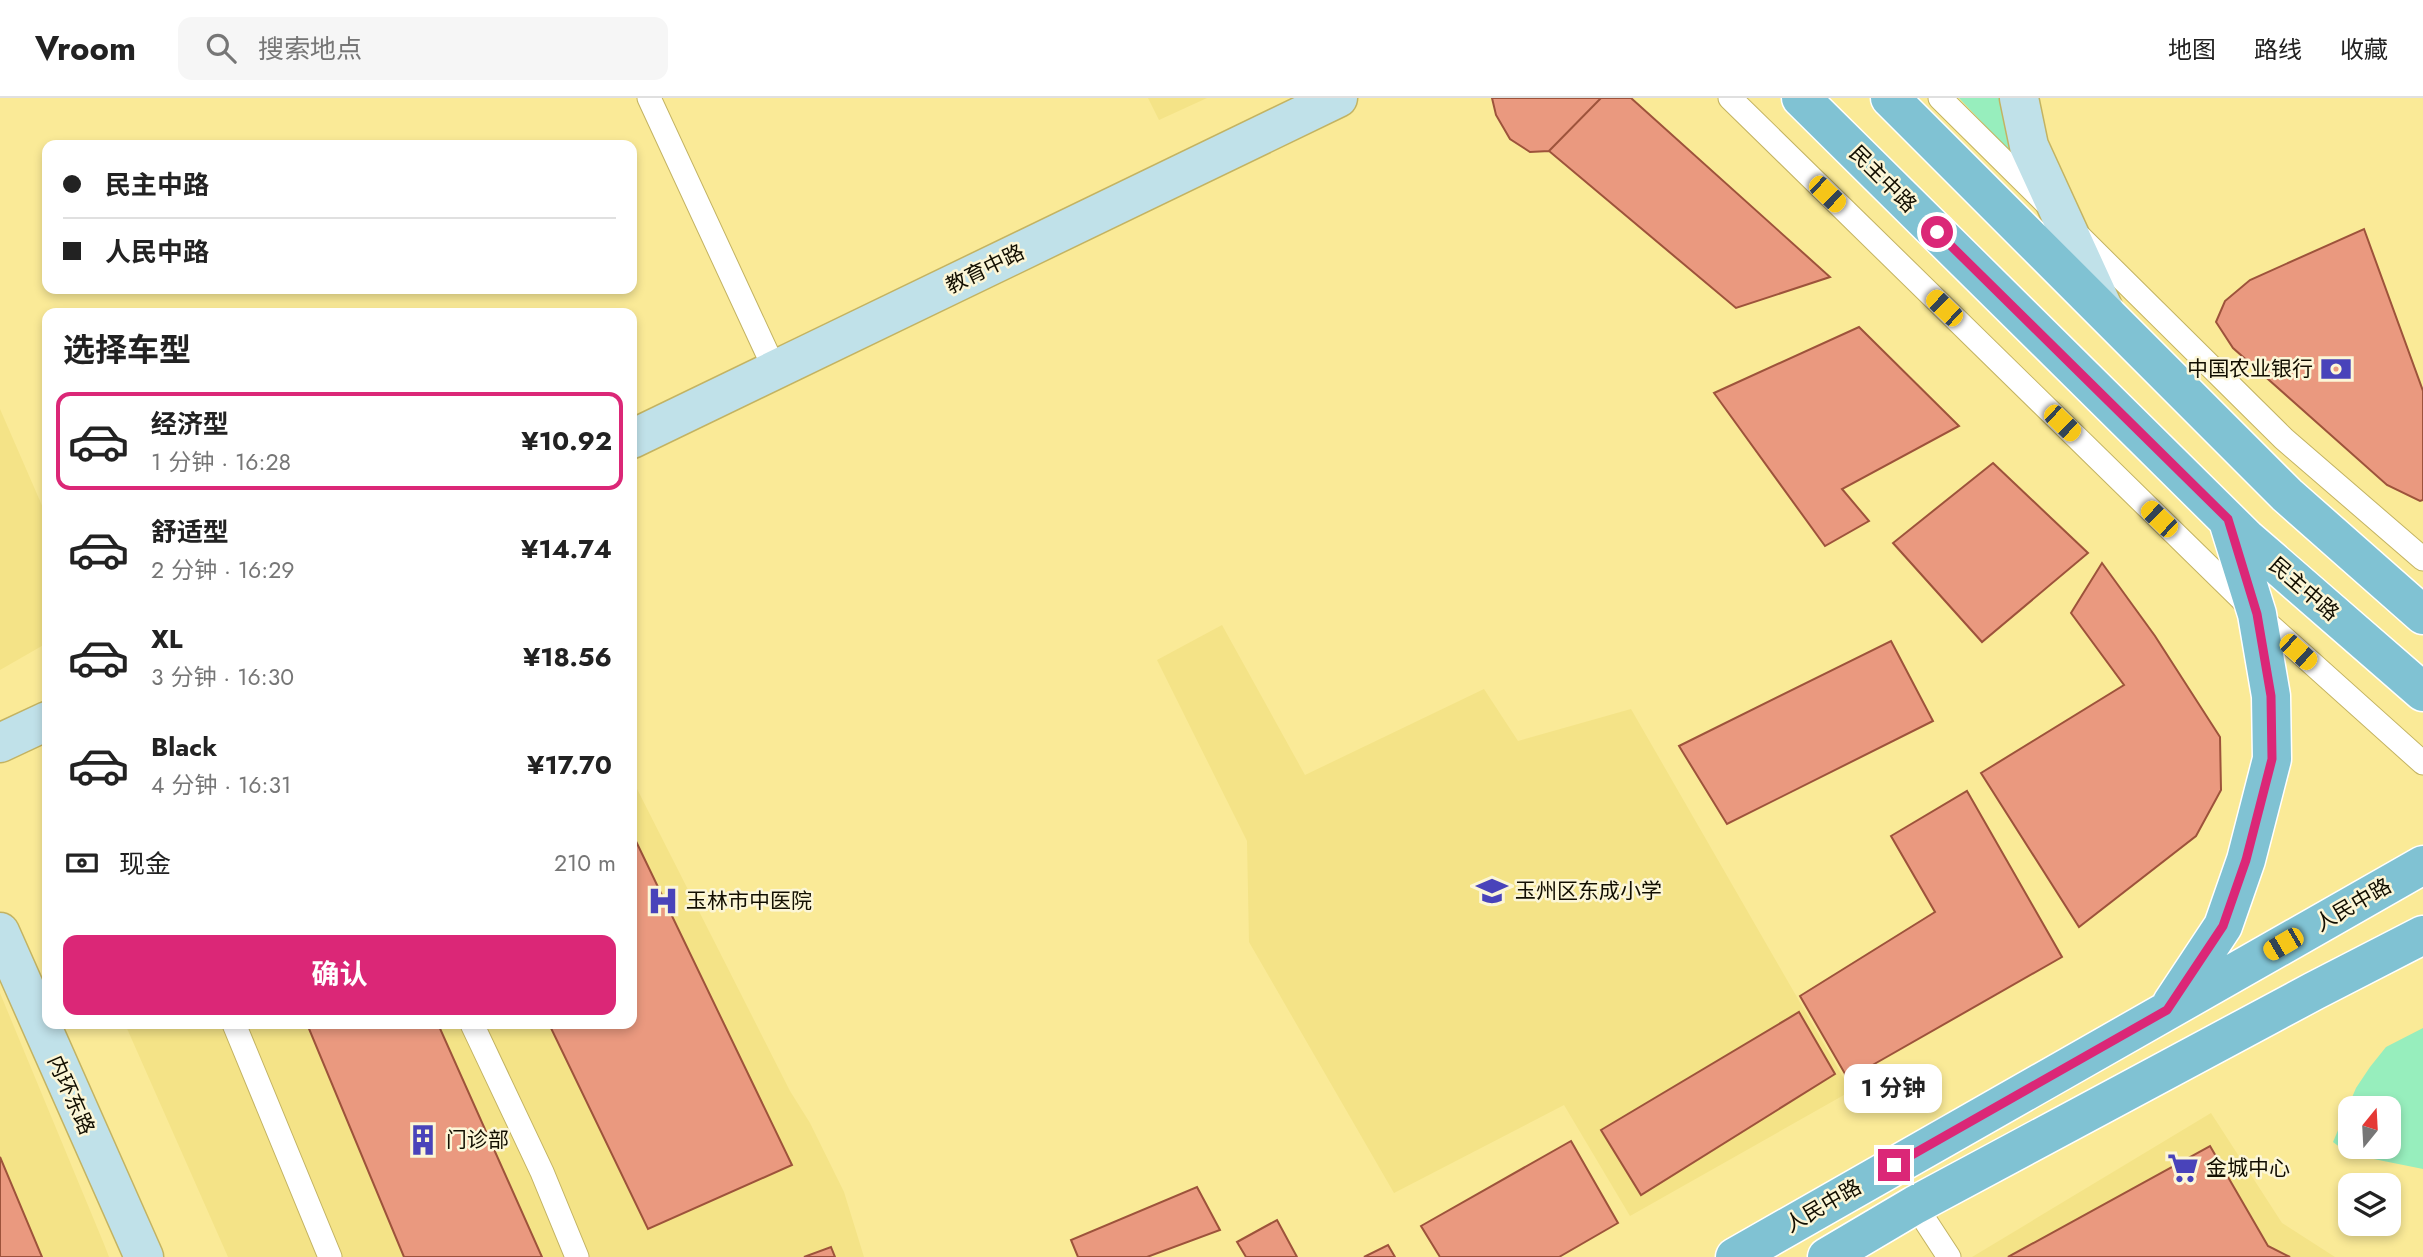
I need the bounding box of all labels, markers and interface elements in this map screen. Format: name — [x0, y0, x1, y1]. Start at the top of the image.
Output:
search box — [178, 17, 668, 80]
text: Vroom — [35, 25, 136, 72]
icon: search — [202, 29, 240, 67]
text: 搜索地点 — [258, 30, 362, 68]
text: 地图 — [2168, 32, 2216, 67]
text: 路线 — [2254, 32, 2302, 67]
text: 收藏 — [2340, 32, 2388, 67]
street label: 民主中路 — [1843, 139, 1923, 219]
text: 民主中路 — [105, 166, 209, 204]
car — [1805, 172, 1850, 216]
route start — [1921, 216, 1953, 248]
text: 人民中路 — [105, 233, 209, 271]
street label: 教育中路 — [941, 237, 1029, 301]
car — [1922, 286, 1967, 330]
text: 选择车型 — [63, 327, 191, 373]
bank icon: 中国农业银行 — [2319, 352, 2353, 386]
place label: 中国农业银行 — [2187, 354, 2313, 384]
car — [2040, 401, 2085, 445]
text: 经济型 — [151, 405, 229, 443]
icon: car — [67, 410, 130, 473]
text: ¥10.92 — [521, 422, 612, 460]
text: 1 分钟 · 16:28 — [151, 445, 291, 479]
car — [2137, 497, 2182, 541]
text: 舒适型 — [151, 513, 229, 551]
icon: car — [67, 518, 130, 581]
text: ¥14.74 — [521, 530, 612, 568]
street label: 民主中路 — [2262, 550, 2346, 628]
text: 2 分钟 · 16:29 — [151, 553, 295, 587]
text: XL — [151, 620, 183, 658]
icon: car — [67, 626, 130, 689]
car — [2276, 630, 2321, 674]
text: ¥18.56 — [523, 638, 612, 676]
text: 3 分钟 · 16:30 — [151, 660, 294, 694]
text: Black — [151, 728, 217, 766]
icon: car — [67, 734, 130, 797]
text: ¥17.70 — [527, 746, 612, 784]
text: 4 分钟 · 16:31 — [151, 768, 291, 802]
icon: cash — [63, 844, 101, 882]
text: 现金 — [119, 845, 171, 883]
text: 210 m — [554, 846, 616, 880]
street label: 人民中路 — [2309, 871, 2397, 939]
school or university icon: 玉州区东成小学 — [1475, 874, 1509, 908]
place label: 玉州区东成小学 — [1515, 876, 1662, 906]
hospital icon: 玉林市中医院 — [646, 884, 680, 918]
place label: 玉林市中医院 — [686, 886, 812, 916]
car — [2260, 924, 2307, 964]
button: 确认 — [63, 935, 616, 1015]
street label: 内环东路 — [40, 1051, 102, 1139]
callout: 1 分钟 — [1845, 1063, 1943, 1112]
text: 1 分钟 — [1861, 1071, 1925, 1105]
north arrow — [2338, 1096, 2401, 1158]
map controls — [2338, 1096, 2401, 1236]
building icon: 门诊部 — [406, 1123, 440, 1157]
place label: 门诊部 — [446, 1125, 509, 1155]
route end — [1878, 1149, 1910, 1181]
supermarket icon: 金城中心 — [2166, 1151, 2200, 1185]
place label: 金城中心 — [2206, 1153, 2290, 1183]
street label: 人民中路 — [1779, 1172, 1867, 1240]
button: layers — [2338, 1173, 2401, 1236]

